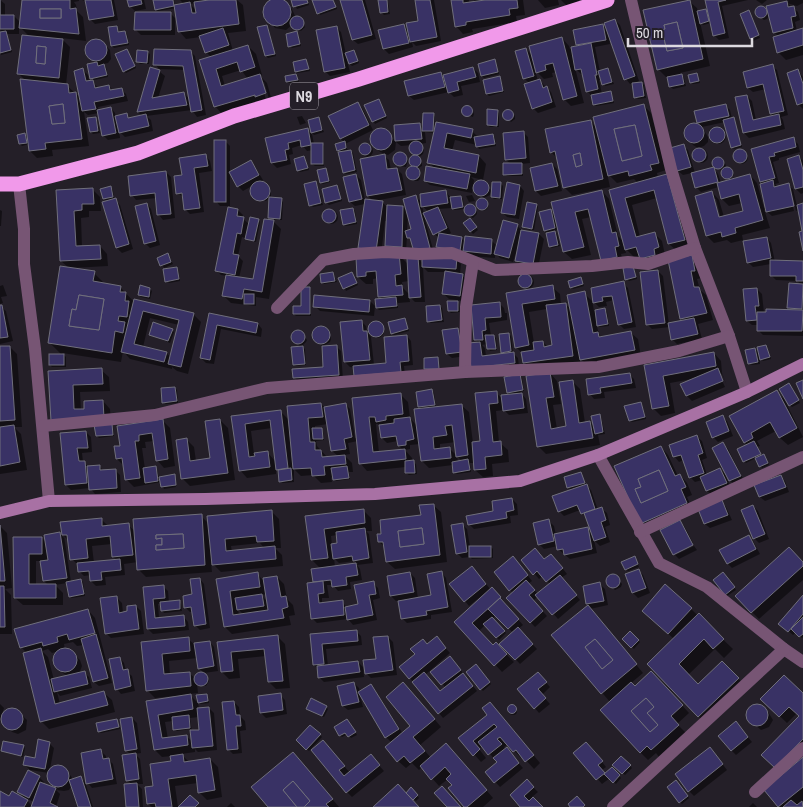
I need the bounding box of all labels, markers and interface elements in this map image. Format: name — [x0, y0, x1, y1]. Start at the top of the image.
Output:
scale bar — [628, 15, 752, 47]
text: 50 m — [636, 22, 663, 43]
road number: N9 — [290, 82, 318, 110]

